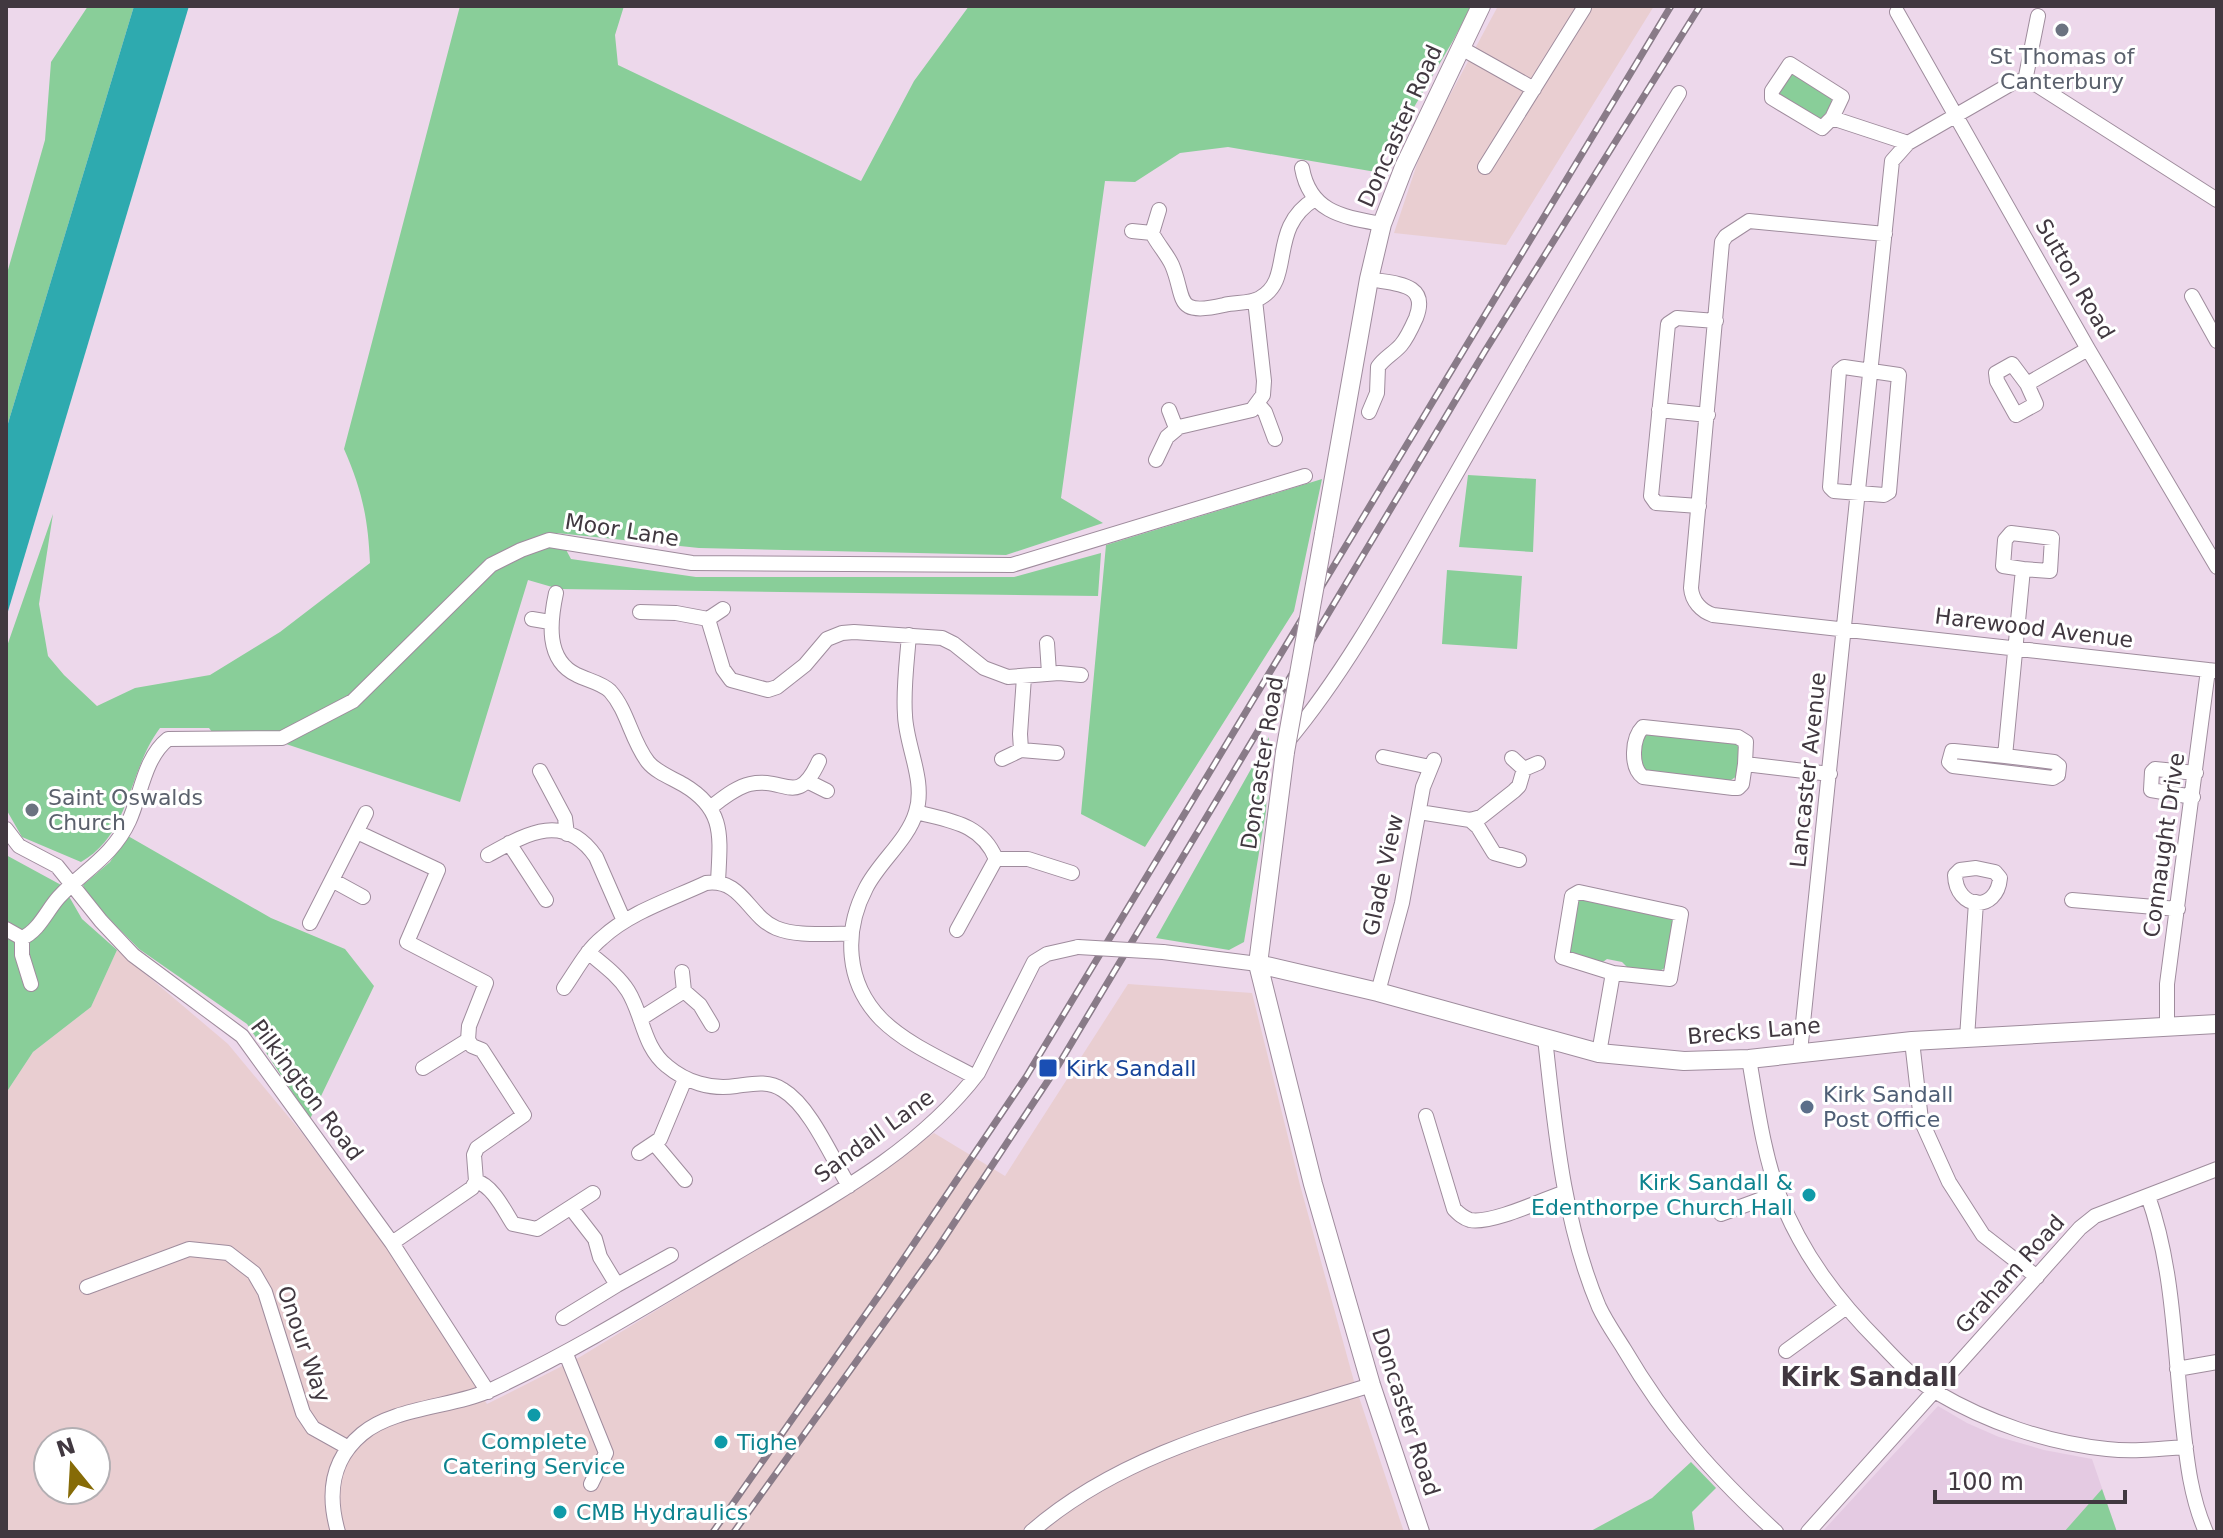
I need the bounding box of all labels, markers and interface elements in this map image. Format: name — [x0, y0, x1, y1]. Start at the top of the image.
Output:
marker: St Thomas of Canterbury — [2053, 21, 2071, 39]
street label: Doncaster Road — [1353, 41, 1447, 211]
place label: St Thomas of Canterbury — [1990, 44, 2136, 94]
street label: Sutton Road — [2030, 214, 2120, 344]
street label: Moor Lane — [563, 509, 681, 551]
street label: Harewood Avenue — [1933, 603, 2135, 653]
street label: Lancaster Avenue — [1785, 671, 1831, 869]
street label: Doncaster Road — [1236, 675, 1288, 851]
street label: Connaught Drive — [2139, 751, 2189, 939]
place label: Saint Oswalds Church — [48, 785, 203, 835]
marker: Saint Oswalds Church — [23, 801, 41, 819]
street label: Glade View — [1358, 812, 1408, 938]
street label: Brecks Lane — [1686, 1013, 1822, 1049]
street label: Pilkington Road — [246, 1015, 368, 1165]
place label: Kirk Sandall — [1066, 1056, 1196, 1081]
marker: Kirk Sandall — [1037, 1057, 1059, 1079]
place label: Kirk Sandall Post Office — [1823, 1082, 1953, 1132]
street label: Sandall Lane — [810, 1084, 938, 1188]
marker: Kirk Sandall Post Office — [1798, 1098, 1816, 1116]
place label: Kirk Sandall & Edenthorpe Church Hall — [1531, 1170, 1793, 1220]
marker: Kirk Sandall & Edenthorpe Church Hall — [1800, 1186, 1818, 1204]
street label: Graham Road — [1950, 1210, 2070, 1338]
street label: Onour Way — [272, 1282, 336, 1406]
street label: Doncaster Road — [1367, 1325, 1445, 1499]
district label: Kirk Sandall — [1781, 1362, 1958, 1392]
marker: Complete Catering Service — [525, 1406, 543, 1424]
north arrow — [32, 1426, 112, 1506]
place label: Complete Catering Service — [443, 1429, 625, 1479]
place label: Tighe — [736, 1430, 797, 1455]
text: N — [53, 1433, 79, 1462]
marker: Tighe — [712, 1433, 730, 1451]
scale bar — [1935, 1454, 2125, 1504]
text: 100 m — [1947, 1468, 2024, 1496]
place label: CMB Hydraulics — [576, 1500, 748, 1525]
marker: CMB Hydraulics — [551, 1503, 569, 1521]

